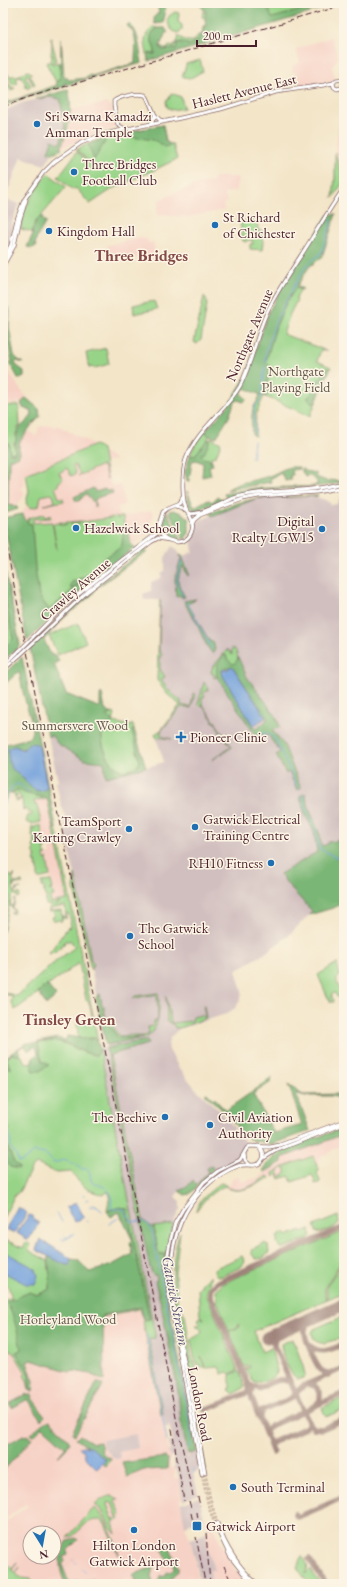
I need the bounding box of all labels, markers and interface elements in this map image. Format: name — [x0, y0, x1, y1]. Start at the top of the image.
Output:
scale bar — [197, 22, 256, 48]
text: 200 m — [203, 28, 233, 44]
street label: Haslett Avenue East — [190, 69, 299, 113]
place label: Sri Swarna Kamadzi Amman Temple — [44, 107, 152, 141]
marker: Sri Swarna Kamadzi Amman Temple — [32, 119, 42, 129]
place label: Three Bridges Football Club — [82, 155, 157, 189]
marker: Three Bridges Football Club — [69, 167, 79, 177]
place label: St Richard of Chichester — [223, 208, 296, 242]
marker: St Richard of Chichester — [210, 220, 220, 230]
place label: Kingdom Hall — [57, 222, 135, 240]
marker: Kingdom Hall — [44, 226, 54, 236]
district label: Three Bridges — [94, 245, 188, 266]
street label: Northgate Avenue — [221, 286, 277, 384]
park label: Northgate Playing Field — [262, 362, 331, 396]
place label: Digital Realty LGW15 — [232, 512, 315, 546]
place label: Hazelwick School — [84, 519, 180, 537]
marker: Hazelwick School — [71, 523, 81, 533]
marker: Digital Realty LGW15 — [317, 524, 327, 534]
street label: Crawley Avenue — [36, 553, 114, 624]
park label: Summersvere Wood — [22, 716, 129, 734]
place label: Pioneer Clinic — [190, 728, 267, 746]
marker: Pioneer Clinic — [175, 731, 187, 743]
place label: Gatwick Electrical Training Centre — [203, 810, 301, 844]
place label: TeamSport Karting Crawley — [33, 812, 122, 846]
marker: Gatwick Electrical Training Centre — [190, 822, 200, 832]
marker: TeamSport Karting Crawley — [124, 824, 134, 834]
place label: RH10 Fitness — [189, 854, 263, 872]
marker: RH10 Fitness — [266, 858, 276, 868]
place label: The Gatwick School — [138, 919, 209, 953]
marker: The Gatwick School — [125, 931, 135, 941]
district label: Tinsley Green — [23, 1009, 115, 1030]
place label: The Beehive — [91, 1108, 158, 1126]
place label: Civil Aviation Authority — [217, 1108, 294, 1142]
marker: The Beehive — [160, 1112, 170, 1122]
marker: Civil Aviation Authority — [205, 1120, 215, 1130]
water label: Gatwick Stream — [158, 1255, 194, 1348]
park label: Horleyland Wood — [20, 1310, 117, 1328]
street label: London Road — [184, 1365, 216, 1444]
place label: South Terminal — [241, 1478, 326, 1496]
marker: South Terminal — [228, 1482, 238, 1492]
place label: Gatwick Airport — [206, 1517, 296, 1535]
marker: Gatwick Airport — [191, 1520, 203, 1532]
north arrow — [22, 1525, 62, 1565]
marker: Hilton London Gatwick Airport — [129, 1525, 139, 1535]
place label: Hilton London Gatwick Airport — [89, 1536, 179, 1570]
text: N — [38, 1547, 50, 1563]

